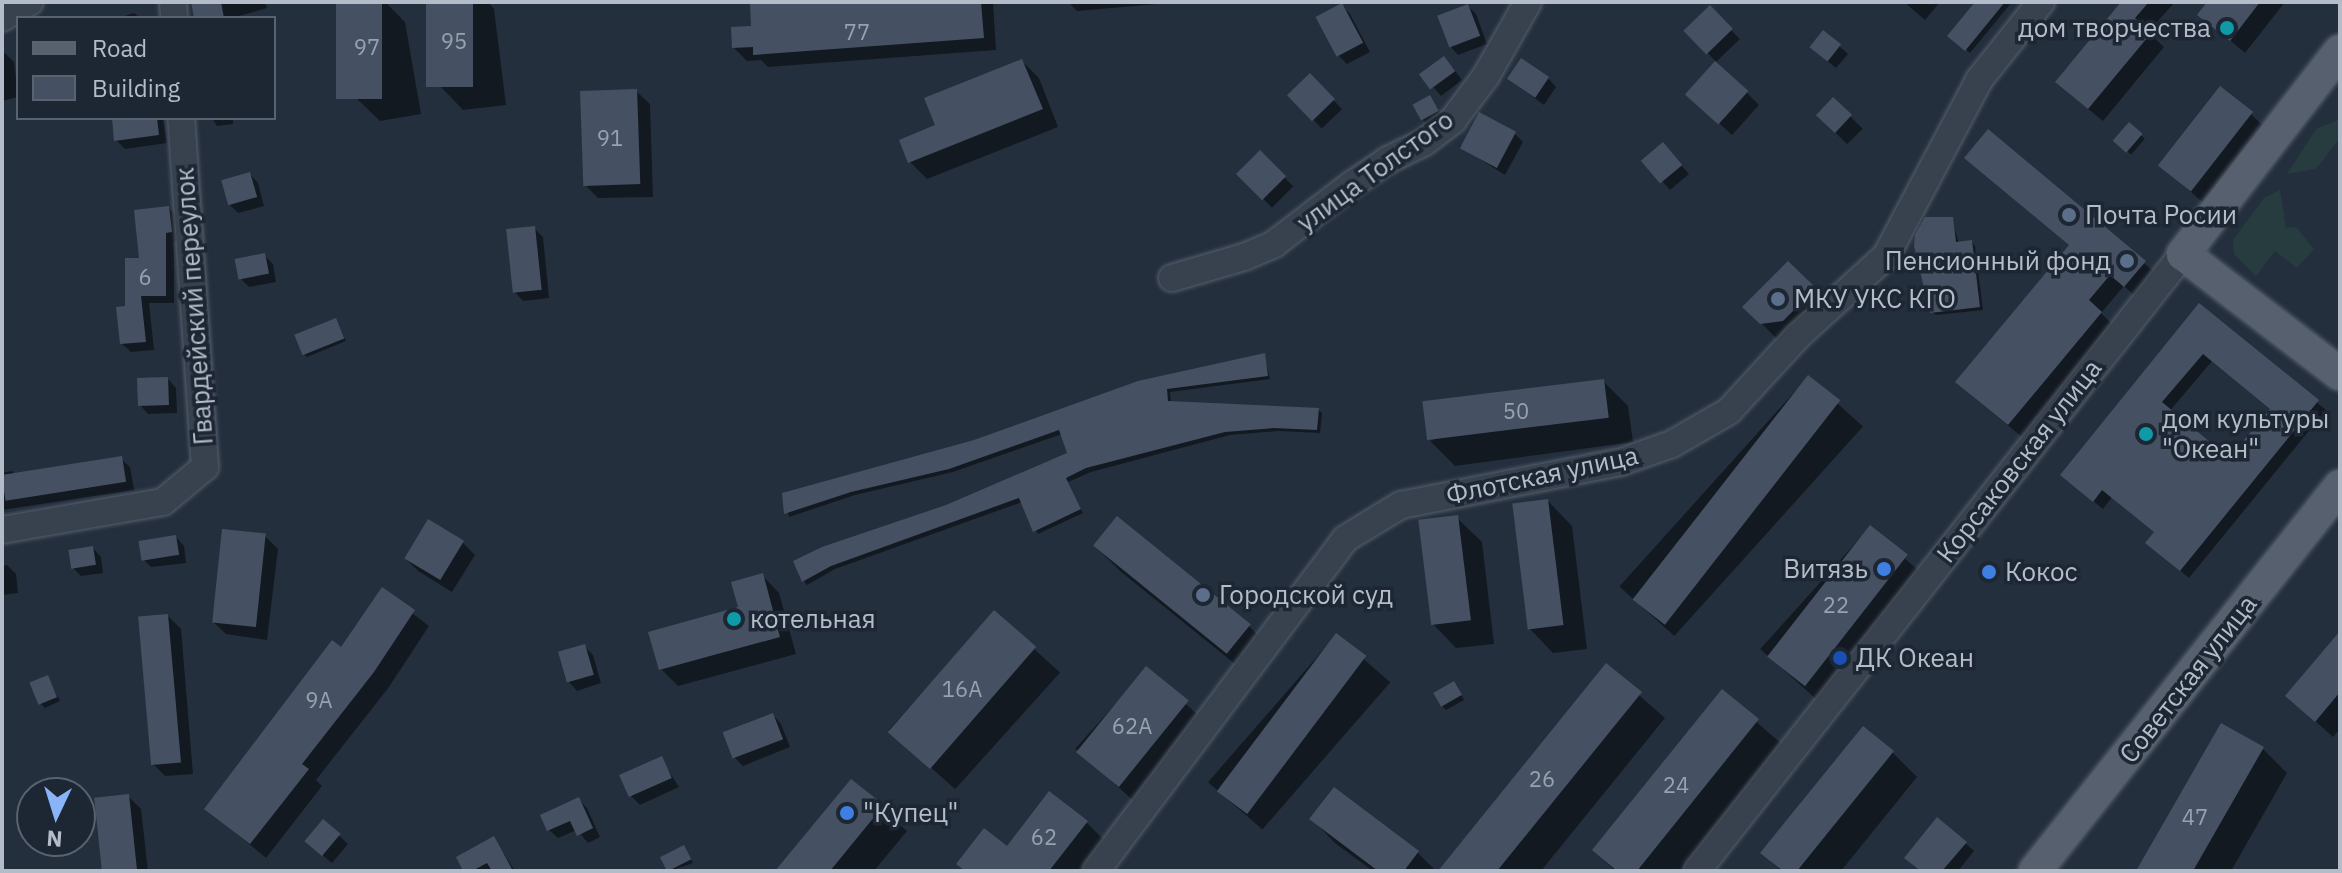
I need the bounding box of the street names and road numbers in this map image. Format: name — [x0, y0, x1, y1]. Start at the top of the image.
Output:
street label: улица Толстого — [1291, 104, 1459, 238]
street label: Гвардейский переулок — [169, 166, 219, 446]
street label: Корсаковская улица — [1930, 353, 2108, 569]
street label: Флотская улица — [1443, 439, 1641, 511]
street label: Советская улица — [2113, 589, 2263, 769]

